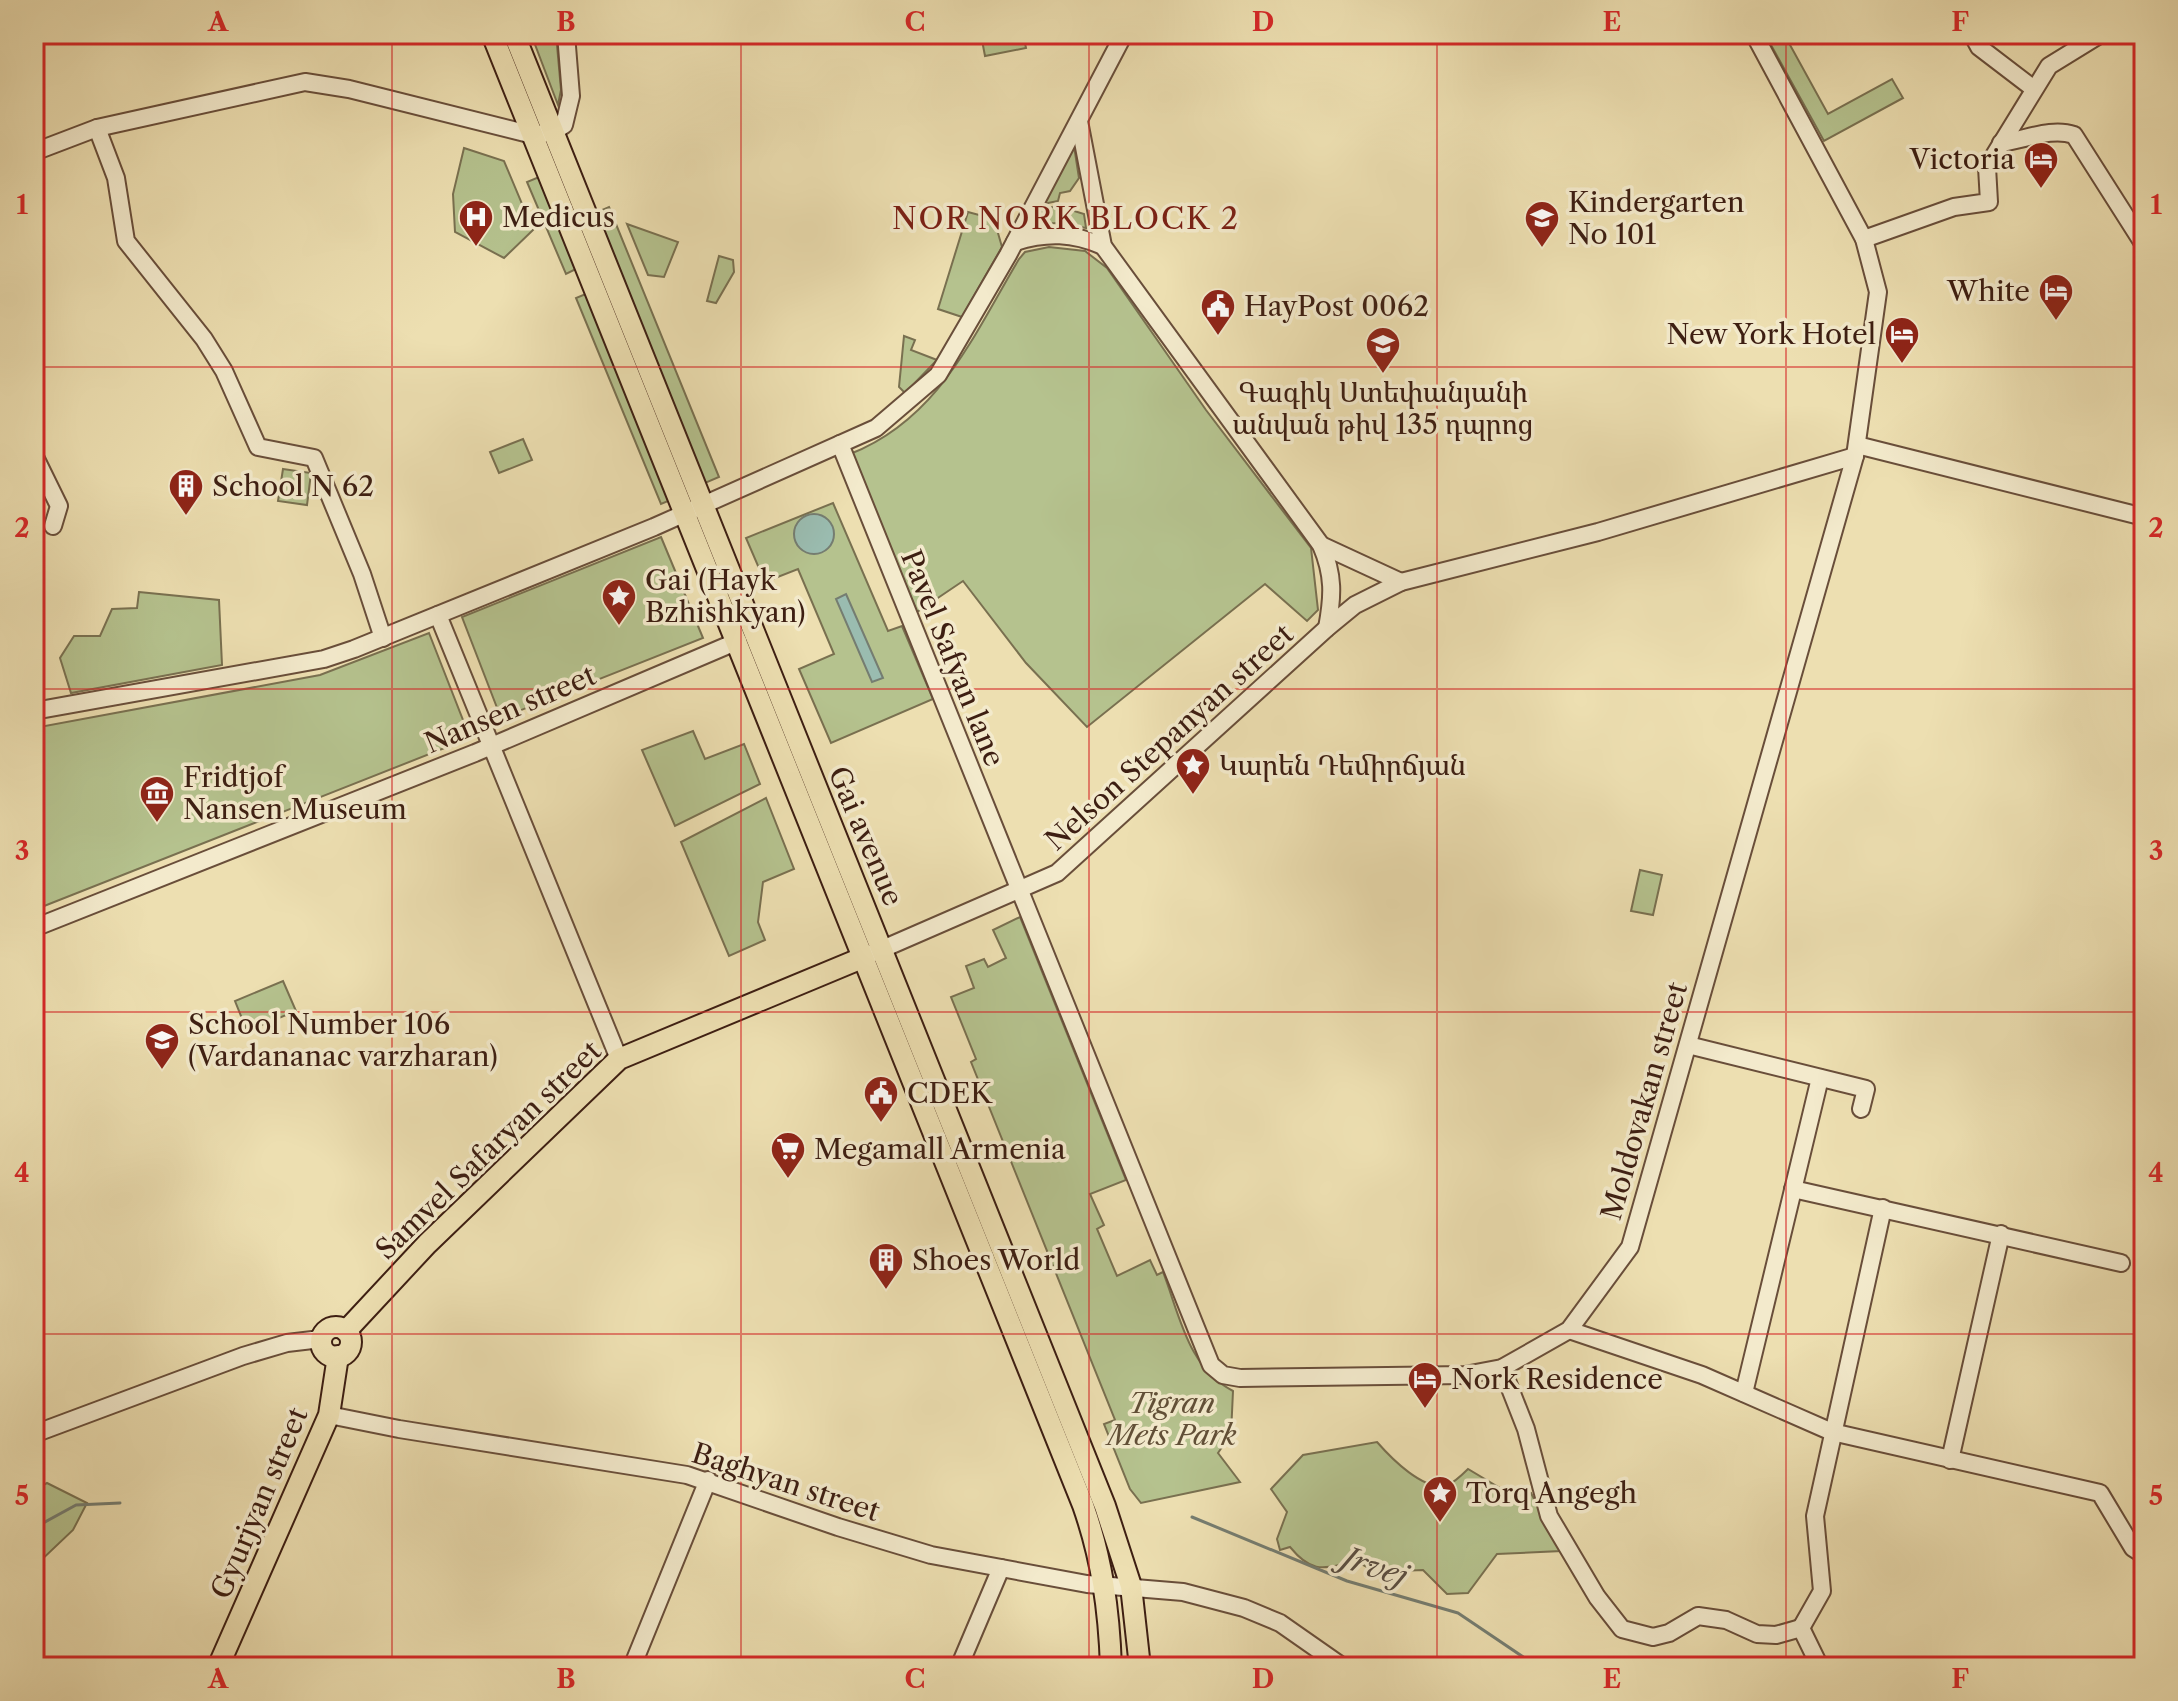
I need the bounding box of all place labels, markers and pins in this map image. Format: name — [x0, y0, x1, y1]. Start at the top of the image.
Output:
hotel icon: Victoria — [2022, 140, 2060, 190]
place label: Victoria — [1908, 142, 2015, 176]
place label: Kindergarten No 101 — [1568, 185, 1745, 251]
hospital icon: Medicus — [457, 198, 495, 248]
school or university icon: Kindergarten No 101 — [1523, 199, 1561, 249]
place label: Medicus — [502, 200, 615, 234]
hotel icon: White — [2037, 272, 2075, 322]
place label: White — [1946, 274, 2030, 308]
public building icon: HayPost 0062 — [1199, 287, 1237, 337]
place label: HayPost 0062 — [1244, 289, 1429, 323]
hotel icon: New York Hotel — [1883, 315, 1921, 365]
place label: New York Hotel — [1667, 317, 1876, 351]
school or university icon: Գագիկ Ստեփանյանի անվան թիվ 135 դպրոց — [1364, 325, 1402, 375]
place label: Գագիկ Ստեփանյանի անվան թիվ 135 դպրոց — [1233, 375, 1533, 441]
building icon: School N 62 — [167, 467, 205, 517]
place label: School N 62 — [212, 469, 374, 503]
place label: Gai (Hayk Bzhishkyan) — [645, 563, 805, 629]
place icon: Gai (Hayk Bzhishkyan) — [600, 577, 638, 627]
place icon: Կարեն Դեմիրճյան — [1174, 746, 1212, 796]
place label: Կարեն Դեմիրճյան — [1219, 748, 1466, 782]
place label: Fridtjof Nansen Museum — [183, 760, 407, 826]
museum icon: Fridtjof Nansen Museum — [138, 774, 176, 824]
place label: School Number 106 (Vardananac varzharan) — [188, 1007, 498, 1073]
school or university icon: School Number 106 (Vardananac varzharan) — [143, 1021, 181, 1071]
public building icon: CDEK — [862, 1074, 900, 1124]
place label: CDEK — [907, 1076, 993, 1110]
supermarket icon: Megamall Armenia — [769, 1130, 807, 1180]
place label: Megamall Armenia — [814, 1132, 1066, 1166]
building icon: Shoes World — [867, 1241, 905, 1291]
place label: Shoes World — [912, 1243, 1080, 1277]
hotel icon: Nork Residence — [1406, 1360, 1444, 1410]
place label: Nork Residence — [1451, 1362, 1663, 1396]
place icon: Torq Angegh — [1421, 1474, 1459, 1524]
place label: Torq Angegh — [1466, 1476, 1637, 1510]

